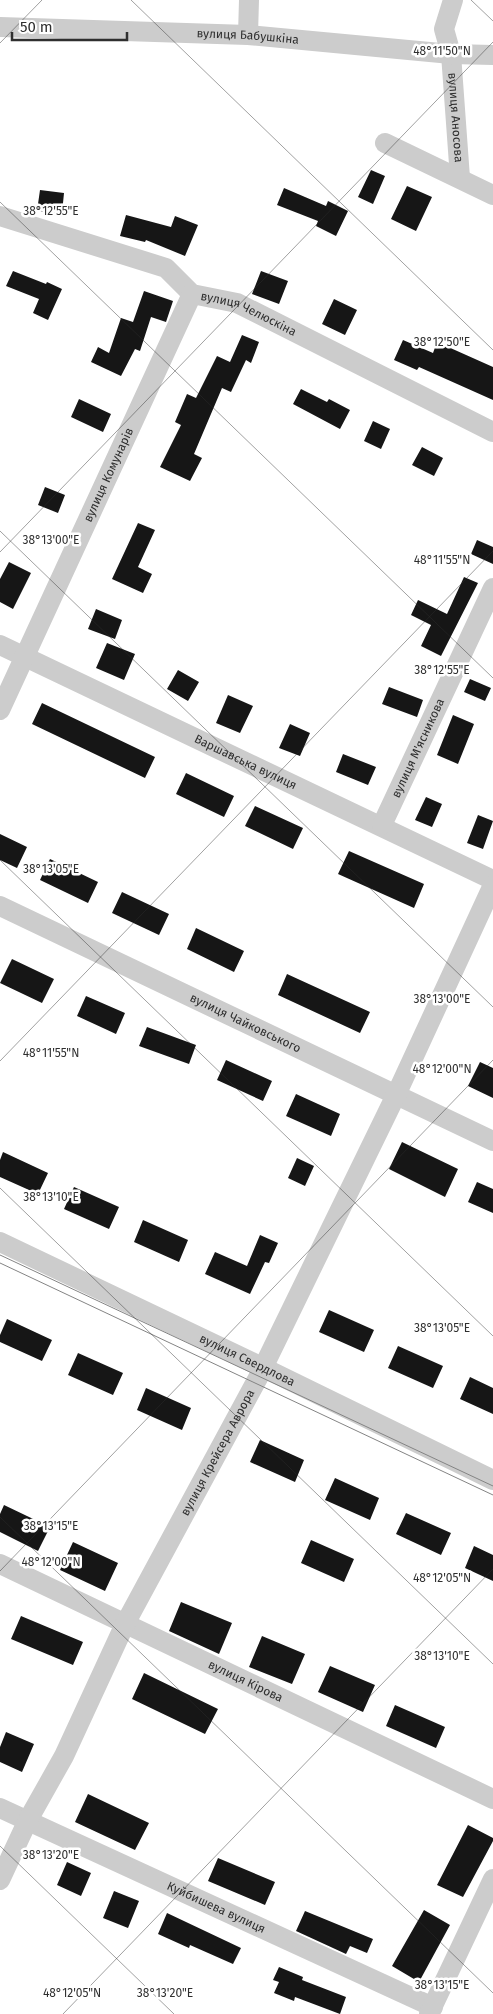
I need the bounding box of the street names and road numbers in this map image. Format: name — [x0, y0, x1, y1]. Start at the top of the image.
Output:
street label: вулиця Бабушкіна — [196, 26, 300, 47]
street label: вулиця Аносова — [445, 72, 466, 163]
street label: вулиця Челюскіна — [199, 289, 299, 339]
street label: вулиця Комунарів — [81, 425, 136, 524]
street label: вулиця М'ясникова — [389, 696, 447, 800]
street label: Варшавська вулиця — [192, 732, 299, 792]
street label: вулиця Чайковського — [188, 991, 303, 1055]
street label: вулиця Свердлова — [197, 1331, 297, 1389]
street label: вулиця Крейсера Аврора — [178, 1387, 257, 1518]
street label: вулиця Кірова — [206, 1657, 285, 1705]
street label: Куйбишева вулиця — [165, 1879, 268, 1936]

